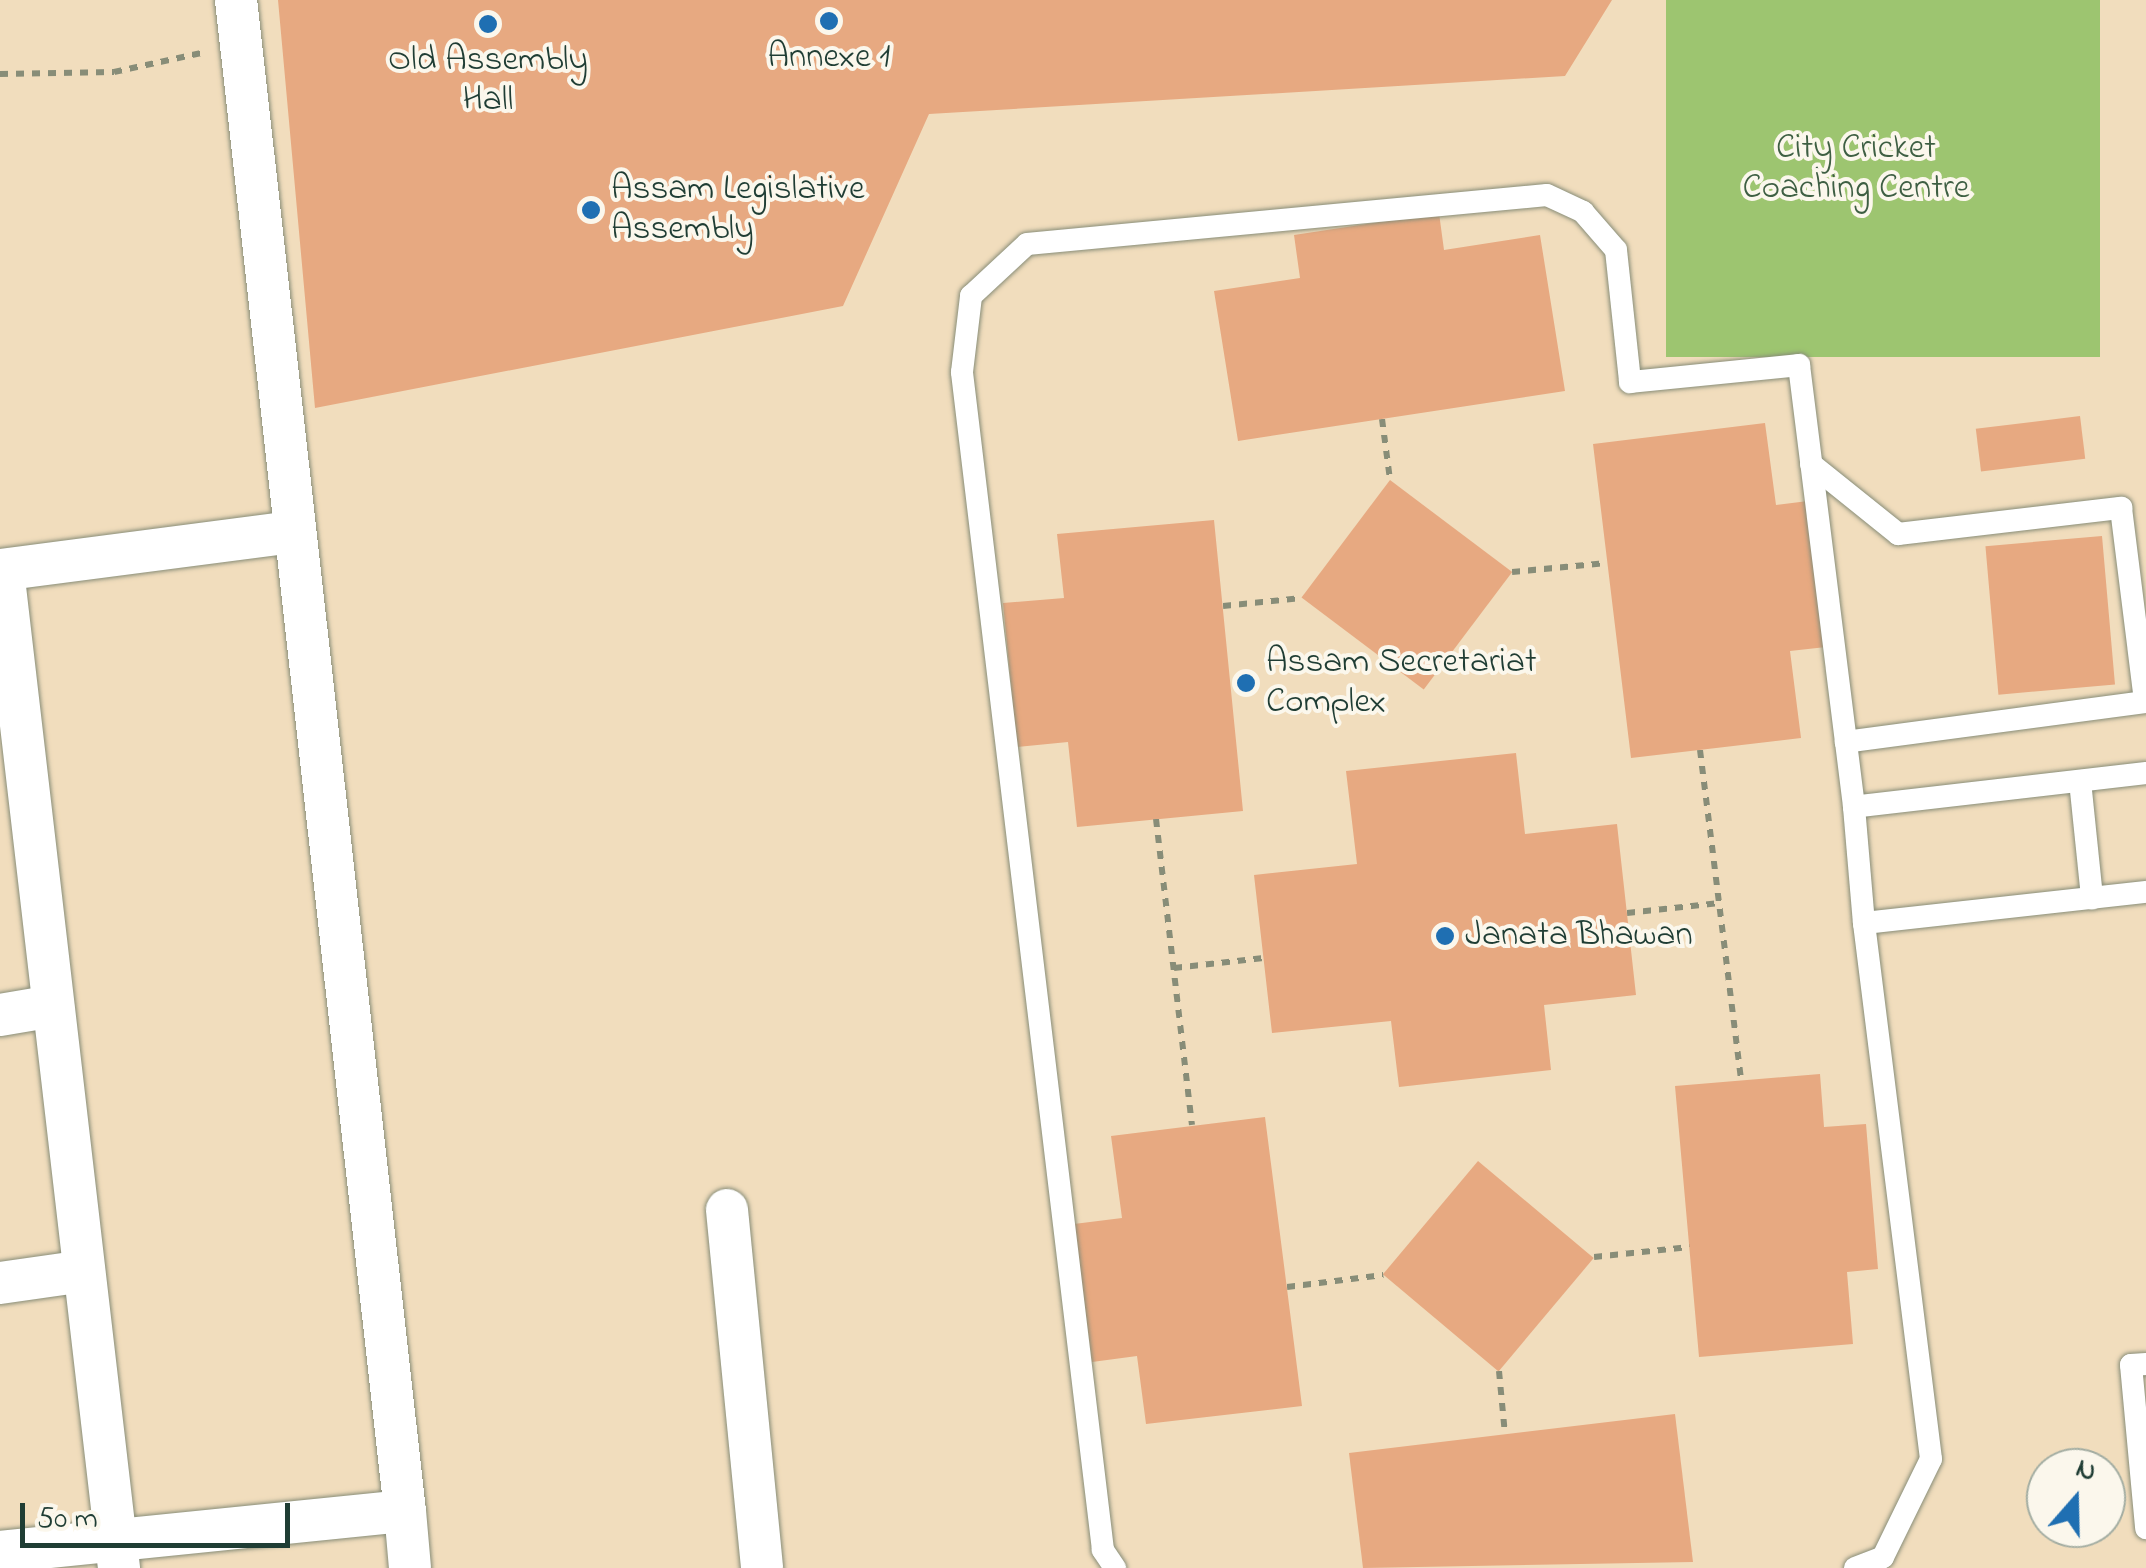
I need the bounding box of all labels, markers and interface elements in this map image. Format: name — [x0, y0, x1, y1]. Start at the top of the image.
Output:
marker: Annexe 1 — [818, 10, 840, 32]
marker: Old Assembly Hall — [477, 13, 499, 35]
place label: Annexe 1 — [768, 37, 890, 79]
place label: Old Assembly Hall — [388, 40, 588, 122]
park label: City Cricket Coaching Centre — [1743, 128, 1969, 210]
place label: Assam Legislative Assembly — [611, 169, 865, 251]
marker: Assam Legislative Assembly — [580, 199, 602, 221]
place label: Assam Secretariat Complex — [1266, 642, 1537, 724]
marker: Assam Secretariat Complex — [1235, 672, 1257, 694]
place label: Janata Bhawan — [1465, 915, 1693, 957]
marker: Janata Bhawan — [1434, 925, 1456, 947]
north arrow — [2026, 1448, 2126, 1548]
text: N — [2070, 1449, 2102, 1494]
scale bar — [25, 1483, 295, 1545]
text: 50 m — [37, 1498, 98, 1542]

